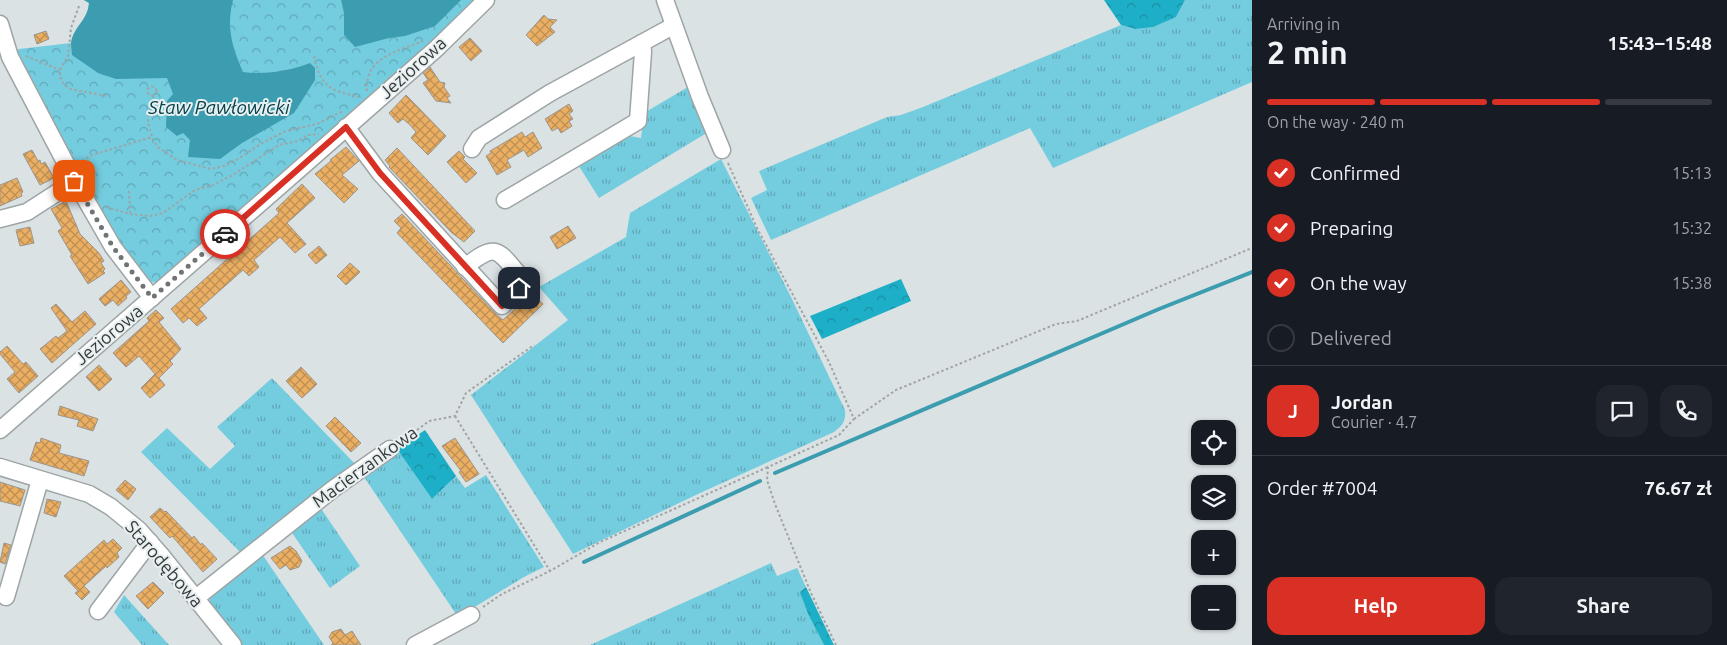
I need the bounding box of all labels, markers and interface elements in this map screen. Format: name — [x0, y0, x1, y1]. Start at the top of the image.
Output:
text: Arriving in — [1267, 15, 1340, 33]
street label: Jeziorowa — [375, 32, 450, 102]
text: 15:43–15:48 — [1607, 32, 1712, 54]
text: 2 min — [1267, 34, 1348, 70]
water label: Staw Pawłowicki — [147, 96, 291, 118]
text: On the way · 240 m — [1267, 113, 1404, 131]
icon: check — [1267, 159, 1295, 187]
pin — [53, 160, 95, 202]
text: Confirmed — [1310, 162, 1401, 184]
text: 15:13 — [1672, 164, 1712, 182]
icon: bag — [60, 167, 88, 195]
courier — [200, 209, 250, 259]
icon: check — [1267, 214, 1295, 242]
text: Preparing — [1310, 217, 1394, 239]
text: 15:32 — [1672, 219, 1712, 237]
icon: car — [211, 220, 239, 248]
pin — [498, 267, 540, 309]
icon: check — [1267, 269, 1295, 297]
text: On the way — [1310, 272, 1407, 294]
icon: home — [505, 274, 533, 302]
text: 15:38 — [1672, 274, 1712, 292]
street label: Jeziorowa — [70, 300, 146, 368]
text: Delivered — [1310, 327, 1392, 349]
button: chat — [1596, 385, 1648, 437]
button: phone — [1660, 385, 1712, 437]
text: Jordan — [1331, 391, 1393, 413]
text: J — [1288, 400, 1298, 422]
text: Courier · 4.7 — [1331, 413, 1417, 431]
map controls — [1191, 420, 1236, 630]
button: locate — [1191, 420, 1236, 465]
street label: Macierzankowa — [308, 421, 421, 511]
button: layers — [1191, 475, 1236, 520]
text: Order #7004 — [1267, 477, 1377, 499]
text: 76.67 zł — [1644, 477, 1712, 499]
street label: Starodębowa — [122, 516, 208, 611]
button: + — [1191, 530, 1236, 575]
button: Help — [1267, 577, 1485, 635]
button: Share — [1495, 577, 1712, 635]
button: − — [1191, 585, 1236, 630]

